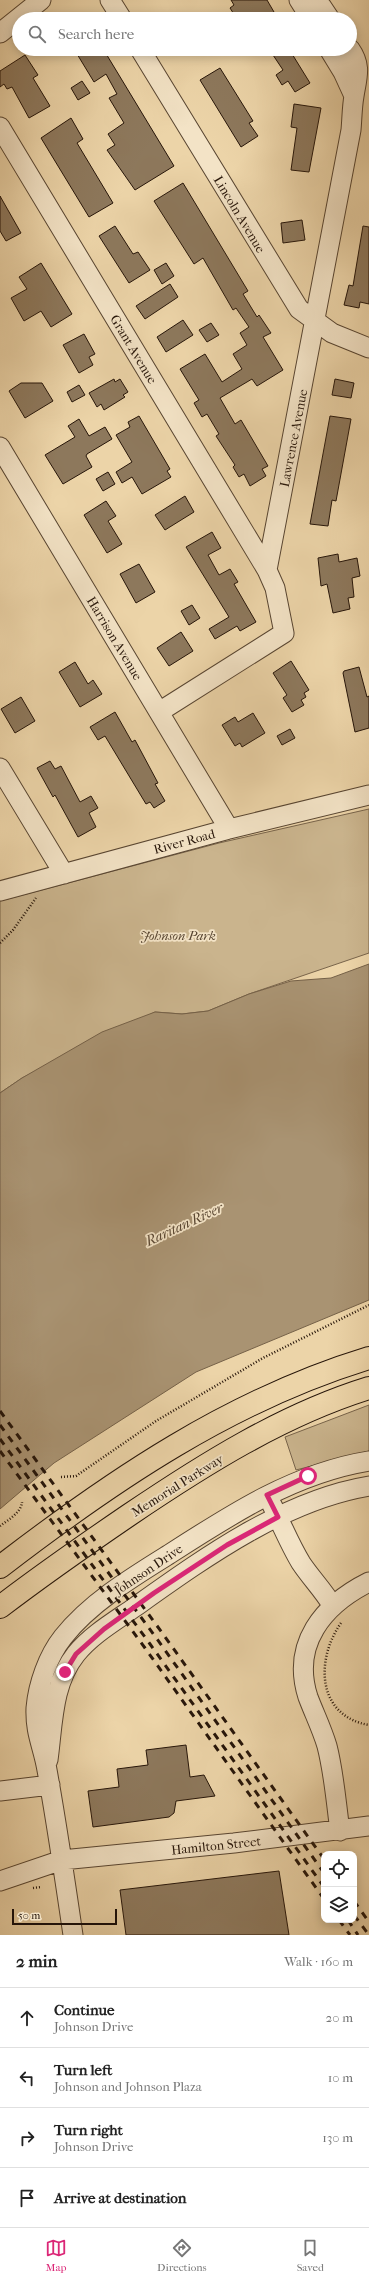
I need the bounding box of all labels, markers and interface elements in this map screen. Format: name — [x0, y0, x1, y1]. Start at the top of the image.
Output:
search box — [12, 12, 357, 56]
icon: search — [26, 23, 48, 45]
text: Search here — [58, 25, 134, 43]
street label: Lincoln Avenue — [211, 173, 269, 256]
street label: Grant Avenue — [107, 312, 160, 387]
street label: Lawrence Avenue — [277, 387, 310, 488]
street label: Harrison Avenue — [84, 594, 146, 683]
street label: River Road — [152, 826, 217, 857]
park label: Johnson Park — [140, 928, 216, 943]
water label: Raritan River — [142, 1198, 227, 1250]
street label: Memorial Parkway — [129, 1451, 227, 1520]
route start — [299, 1467, 317, 1485]
street label: Johnson Drive — [110, 1541, 186, 1598]
route end — [56, 1663, 74, 1681]
street label: Hamilton Street — [170, 1833, 262, 1858]
map controls — [321, 1851, 357, 1923]
button: locate — [321, 1851, 357, 1887]
button: layers — [321, 1887, 357, 1923]
scale bar — [12, 1907, 117, 1926]
text: 50 m — [18, 1909, 40, 1922]
text: 2 min — [16, 1951, 57, 1971]
text: Walk · 160 m — [284, 1954, 353, 1969]
text: Continue — [54, 2001, 114, 2019]
icon: ahead — [16, 2007, 38, 2029]
text: 20 m — [326, 2010, 353, 2025]
text: Johnson Drive — [54, 2019, 133, 2034]
text: Turn left — [54, 2061, 112, 2079]
icon: left — [16, 2067, 38, 2089]
text: 10 m — [328, 2070, 353, 2085]
text: Johnson and Johnson Plaza — [54, 2079, 202, 2094]
text: Turn right — [54, 2121, 123, 2139]
icon: right — [16, 2127, 38, 2149]
text: 130 m — [322, 2130, 353, 2145]
text: Johnson Drive — [54, 2139, 133, 2154]
icon: arrive — [16, 2187, 38, 2209]
text: Arrive at destination — [54, 2189, 186, 2207]
tab: Map — [45, 2237, 67, 2274]
tab: Directions — [157, 2237, 207, 2274]
tab: Saved — [297, 2237, 324, 2274]

